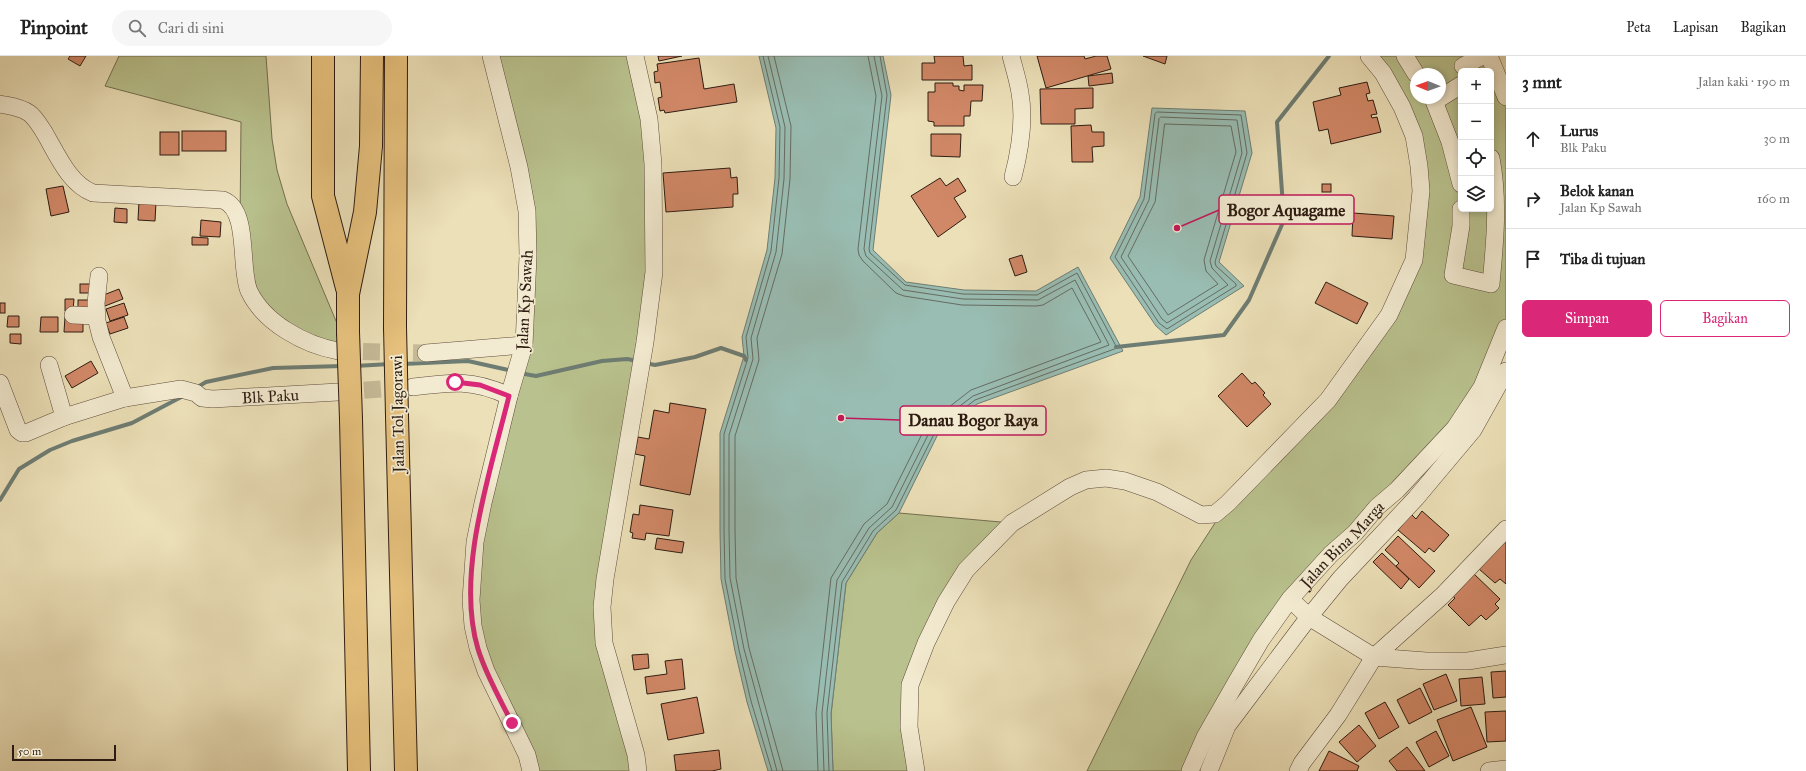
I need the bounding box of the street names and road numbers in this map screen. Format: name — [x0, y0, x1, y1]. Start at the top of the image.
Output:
street label: Jalan Kp Sawah — [512, 249, 538, 353]
street label: Jalan Tol Jagorawi — [387, 354, 409, 475]
street label: Blk Paku — [241, 385, 300, 407]
street label: Jalan Bina Marga — [1295, 496, 1388, 594]

